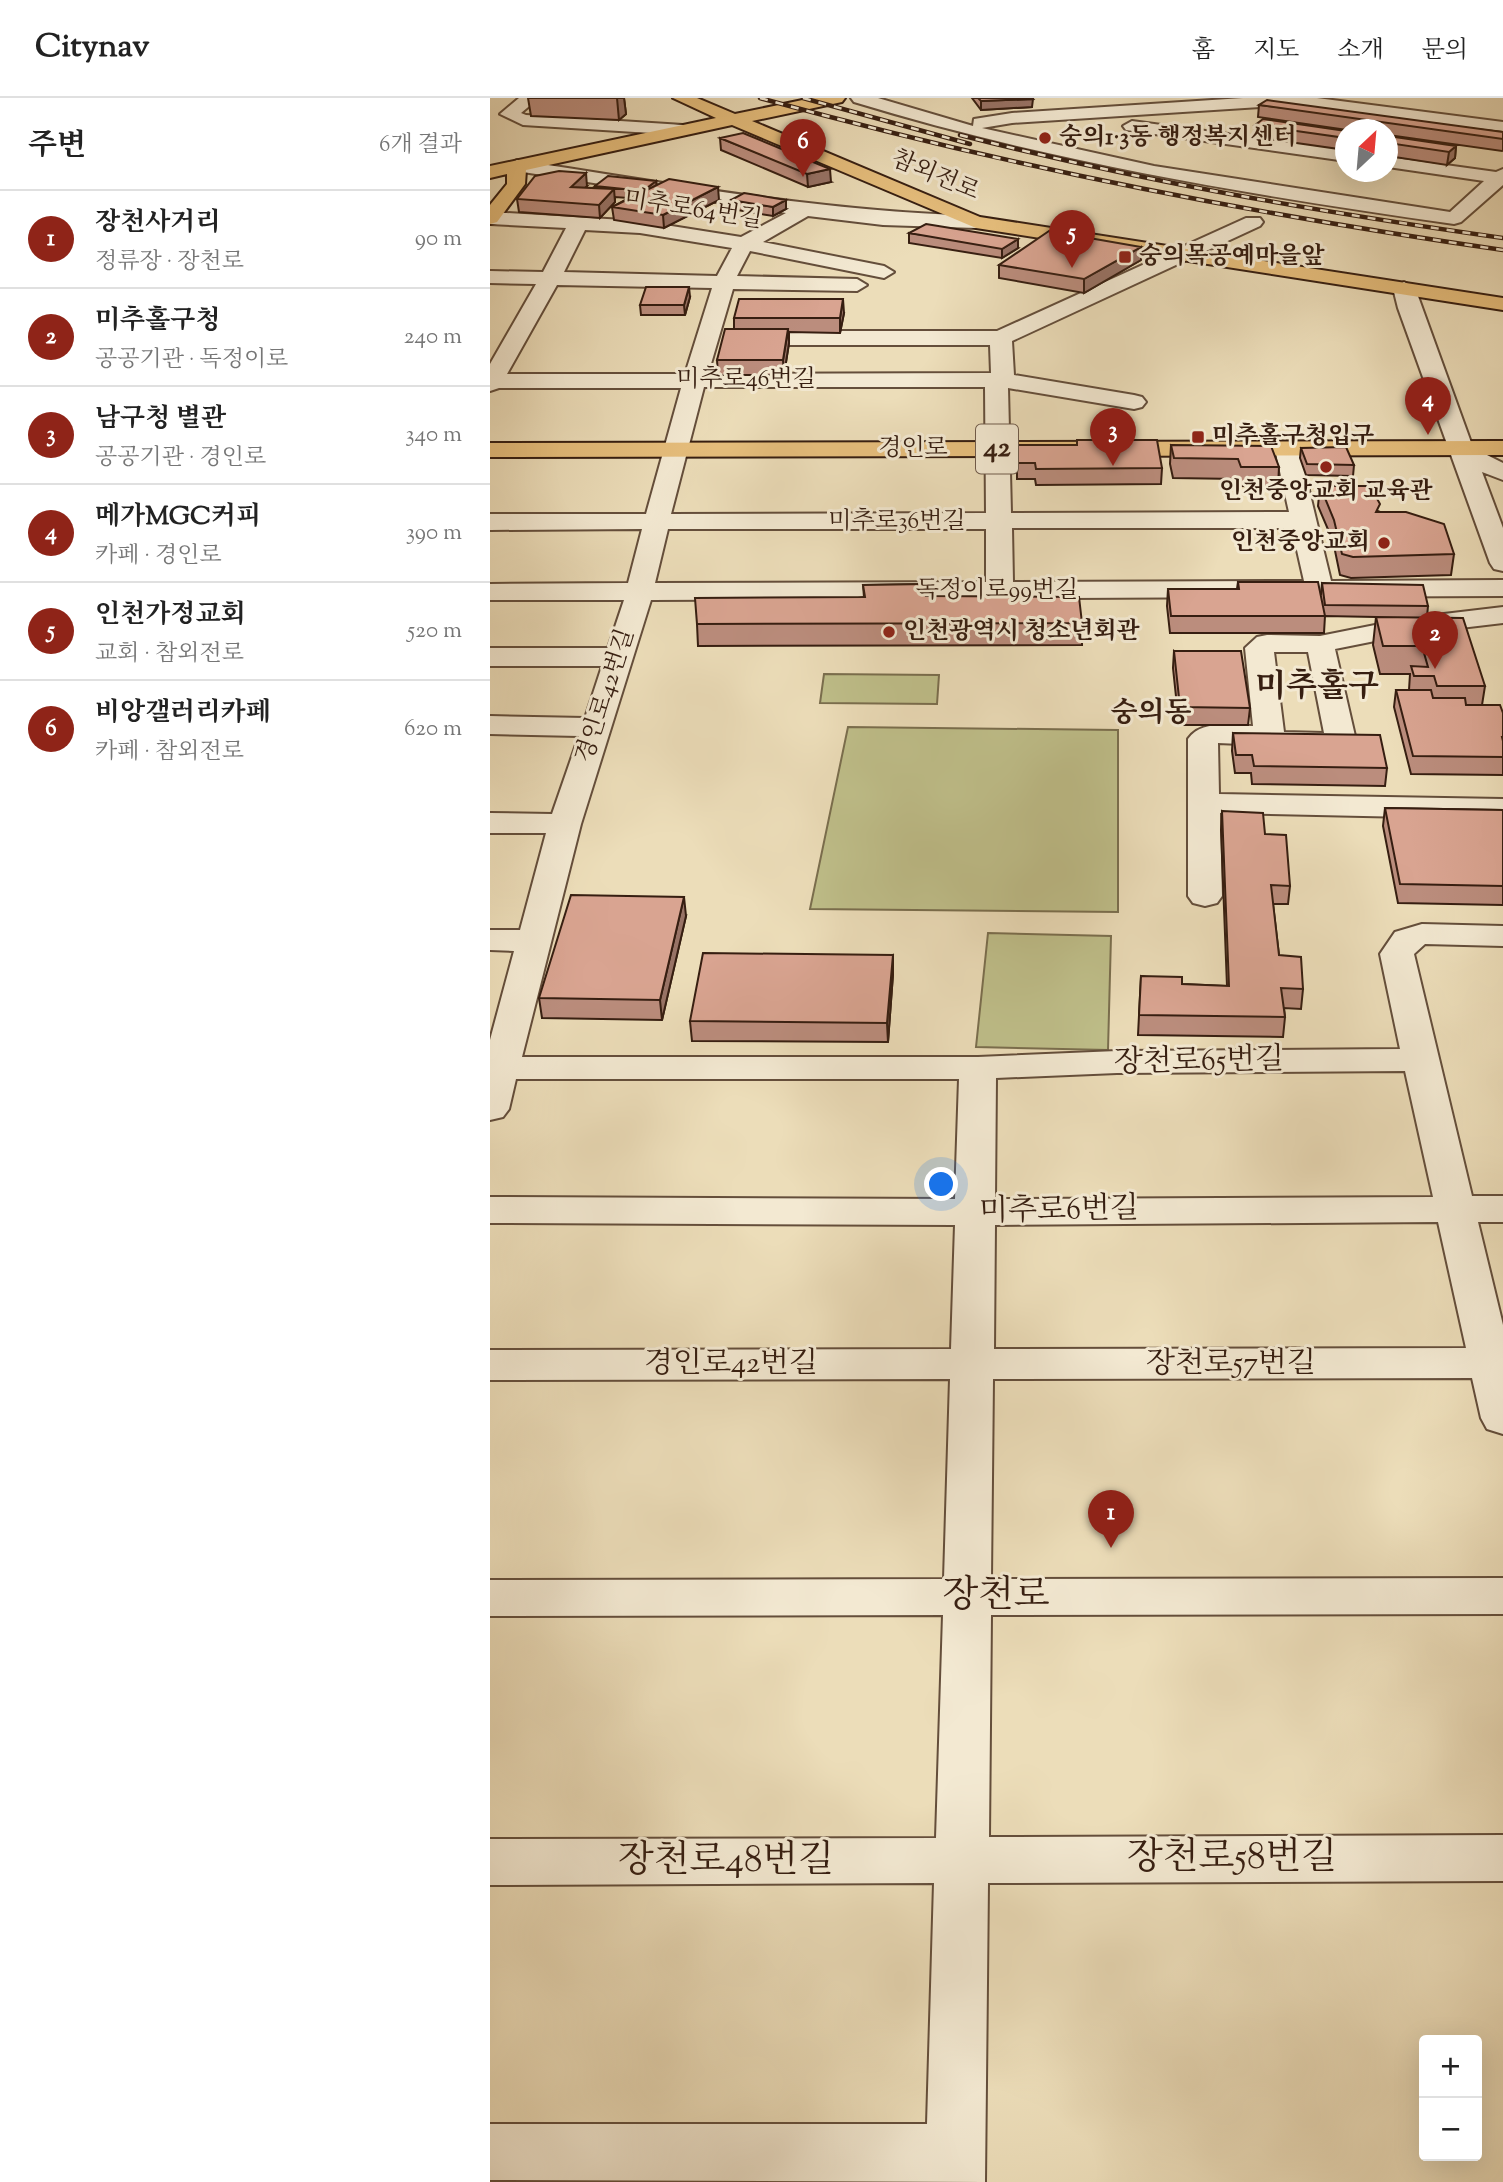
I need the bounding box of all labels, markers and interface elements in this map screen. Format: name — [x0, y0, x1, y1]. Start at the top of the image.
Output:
text: Citynav — [35, 24, 150, 72]
text: 홈 — [1192, 34, 1215, 68]
text: 지도 — [1253, 34, 1299, 68]
text: 소개 — [1337, 34, 1384, 68]
text: 문의 — [1422, 34, 1468, 68]
pin: 6 — [780, 119, 826, 177]
north arrow — [1335, 119, 1398, 182]
place label: 숭의1·3동 행정복지센터 — [1059, 121, 1297, 155]
text: 주변 — [28, 125, 86, 168]
text: 6개 결과 — [379, 129, 462, 162]
marker: 숭의1·3동 행정복지센터 — [1037, 130, 1053, 146]
street label: 참외전로 — [886, 142, 984, 210]
street label: 미추로64번길 — [621, 182, 765, 238]
text: 장천사거리 — [95, 205, 221, 242]
pin: 5 — [1049, 210, 1095, 268]
text: 1 — [47, 223, 55, 256]
text: 90 m — [415, 223, 462, 256]
place label: 숭의목공예마을앞 — [1139, 240, 1325, 274]
text: 정류장 · 장천로 — [95, 246, 244, 279]
marker: 숭의목공예마을앞 — [1117, 249, 1133, 265]
text: 미추홀구청 — [95, 303, 221, 340]
text: 2 — [46, 321, 56, 354]
text: 240 m — [404, 321, 462, 354]
text: 공공기관 · 독정이로 — [95, 344, 288, 377]
street label: 미추로46번길 — [676, 363, 816, 397]
pin: 4 — [1405, 377, 1451, 435]
text: 남구청 별관 — [95, 401, 226, 438]
pin: 3 — [1090, 408, 1136, 466]
text: 3 — [46, 419, 56, 452]
text: 340 m — [405, 419, 462, 452]
place label: 미추홀구청입구 — [1212, 420, 1374, 454]
road number: 42 — [976, 424, 1018, 474]
marker: 미추홀구청입구 — [1190, 429, 1206, 445]
street label: 경인로 — [878, 432, 948, 466]
text: 공공기관 · 경인로 — [95, 442, 266, 475]
marker: 인천중앙교회 교육관 — [1318, 459, 1334, 475]
place label: 인천중앙교회 교육관 — [1219, 475, 1433, 509]
text: 메가MGC커피 — [95, 499, 261, 536]
street label: 미추로36번길 — [828, 505, 966, 539]
text: 4 — [45, 517, 57, 550]
text: 390 m — [406, 517, 462, 550]
place label: 인천중앙교회 — [1231, 526, 1370, 560]
marker: 인천중앙교회 — [1376, 535, 1392, 551]
text: 카페 · 경인로 — [95, 540, 222, 573]
street label: 독정이로99번길 — [916, 574, 1078, 608]
text: 인천가정교회 — [95, 597, 246, 634]
pin: 2 — [1412, 611, 1458, 669]
text: 5 — [47, 615, 55, 648]
text: 520 m — [407, 615, 462, 648]
place label: 인천광역시 청소년회관 — [903, 615, 1140, 649]
marker: 인천광역시 청소년회관 — [881, 624, 897, 640]
street label: 경인로42번길 — [568, 625, 644, 767]
text: 교회 · 참외전로 — [95, 638, 244, 671]
district label: 미추홀구 — [1255, 665, 1379, 711]
district label: 숭의동 — [1110, 694, 1192, 734]
text: 비앙갤러리카페 — [95, 695, 271, 732]
text: 6 — [45, 713, 57, 746]
text: 620 m — [404, 713, 462, 746]
text: 카페 · 참외전로 — [95, 736, 244, 769]
street label: 장천로65번길 — [1114, 1039, 1284, 1085]
your location — [924, 1167, 958, 1201]
street label: 미추로6번길 — [979, 1188, 1139, 1234]
street label: 경인로42번길 — [644, 1343, 818, 1386]
street label: 장천로57번길 — [1146, 1343, 1316, 1386]
pin: 1 — [1088, 1490, 1134, 1548]
street label: 장천로 — [942, 1570, 1050, 1624]
street label: 장천로58번길 — [1127, 1832, 1337, 1886]
street label: 장천로48번길 — [618, 1835, 834, 1889]
map controls — [1419, 2035, 1482, 2161]
button: + — [1419, 2035, 1482, 2098]
button: − — [1419, 2098, 1482, 2161]

